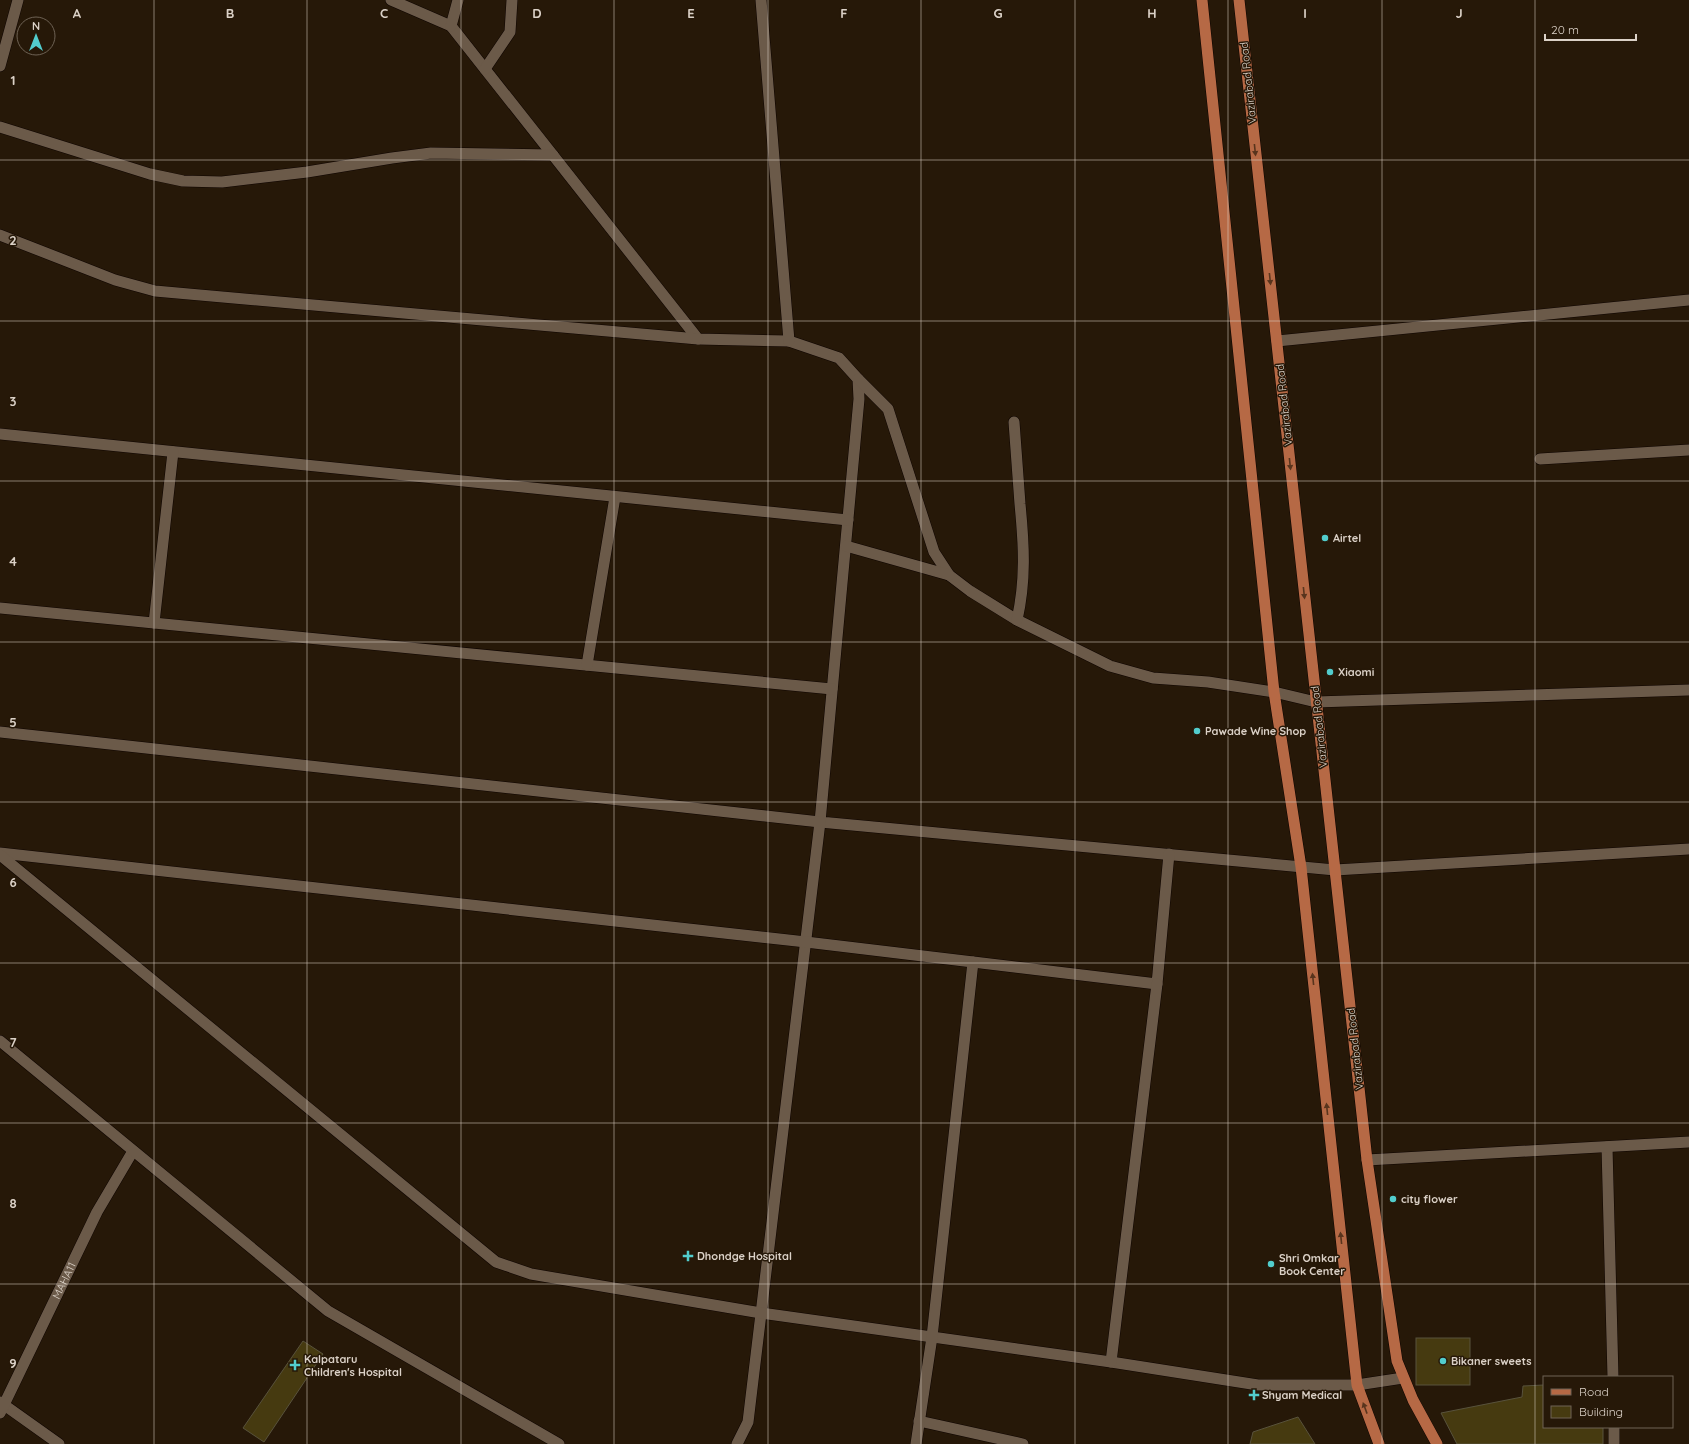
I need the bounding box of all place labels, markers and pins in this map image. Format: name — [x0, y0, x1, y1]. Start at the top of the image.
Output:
place label: Airtel — [1333, 531, 1361, 545]
marker: Airtel — [1320, 533, 1330, 543]
place label: Xiaomi — [1338, 665, 1374, 679]
marker: Xiaomi — [1325, 667, 1335, 677]
place label: Pawade Wine Shop — [1205, 724, 1306, 738]
marker: Pawade Wine Shop — [1192, 726, 1202, 736]
place label: city flower — [1401, 1192, 1458, 1206]
marker: city flower — [1388, 1194, 1398, 1204]
place label: Dhondge Hospital — [697, 1249, 792, 1263]
marker: Dhondge Hospital — [682, 1250, 694, 1262]
place label: Shri Omkar Book Center — [1279, 1251, 1345, 1278]
marker: Shri Omkar Book Center — [1266, 1259, 1276, 1269]
place label: Kalpataru Children's Hospital — [304, 1352, 402, 1379]
place label: Bikaner sweets — [1451, 1354, 1532, 1368]
marker: Bikaner sweets — [1438, 1356, 1448, 1366]
marker: Kalpataru Children's Hospital — [289, 1359, 301, 1371]
place label: Shyam Medical — [1262, 1388, 1342, 1402]
marker: Shyam Medical — [1249, 1390, 1259, 1400]

